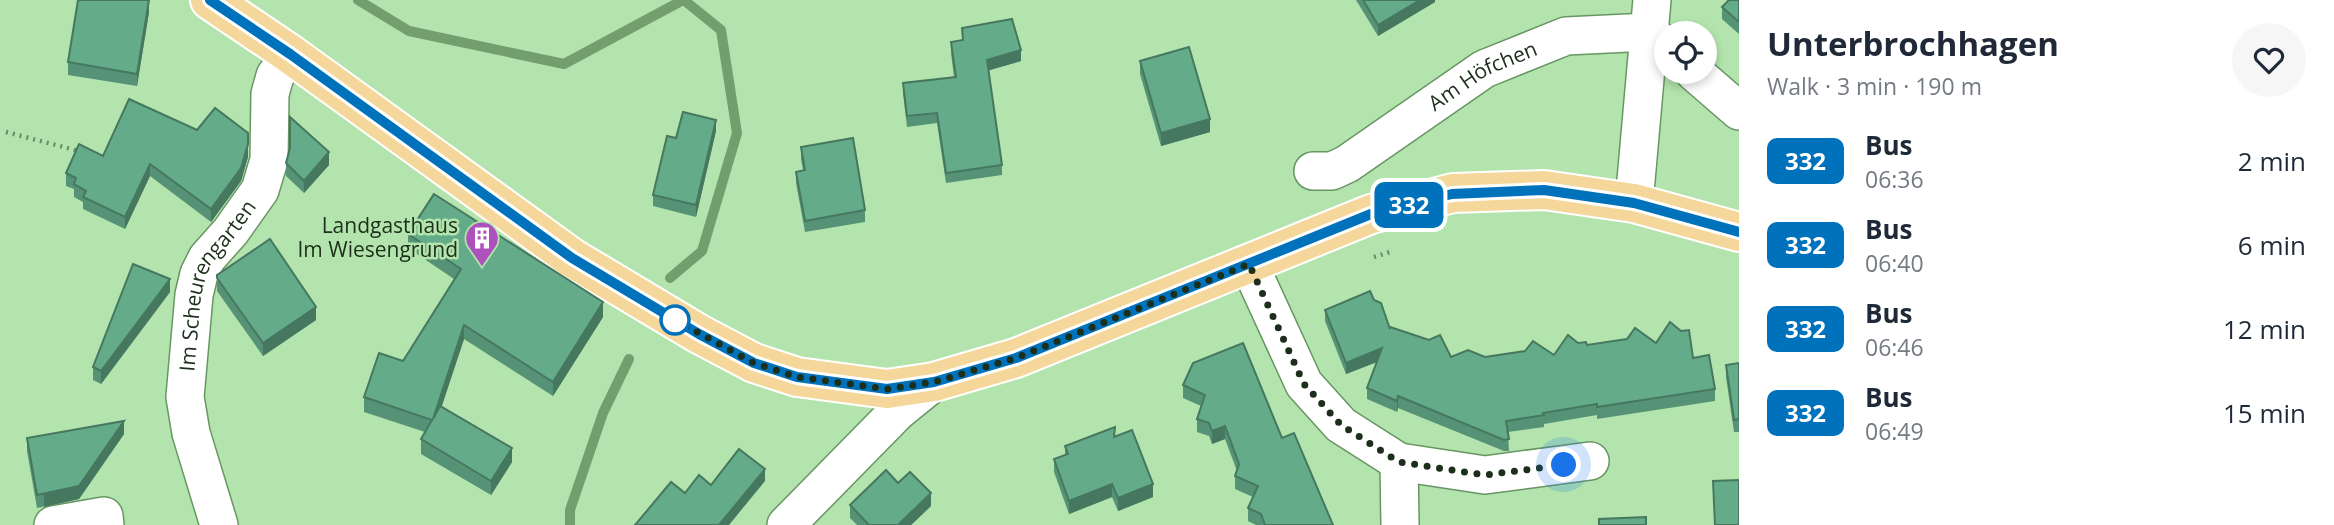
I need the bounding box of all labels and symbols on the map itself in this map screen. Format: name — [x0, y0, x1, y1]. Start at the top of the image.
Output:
street label: Am Höfchen — [1422, 34, 1541, 117]
line badge: 332 — [1369, 182, 1449, 228]
street label: Im Scheurengarten — [172, 194, 262, 372]
place label: Landgasthaus Im Wiesengrund — [297, 211, 458, 263]
building icon: Landgasthaus Im Wiesengrund — [463, 219, 501, 268]
unlabelled marker — [660, 305, 690, 335]
your location — [1546, 447, 1581, 482]

